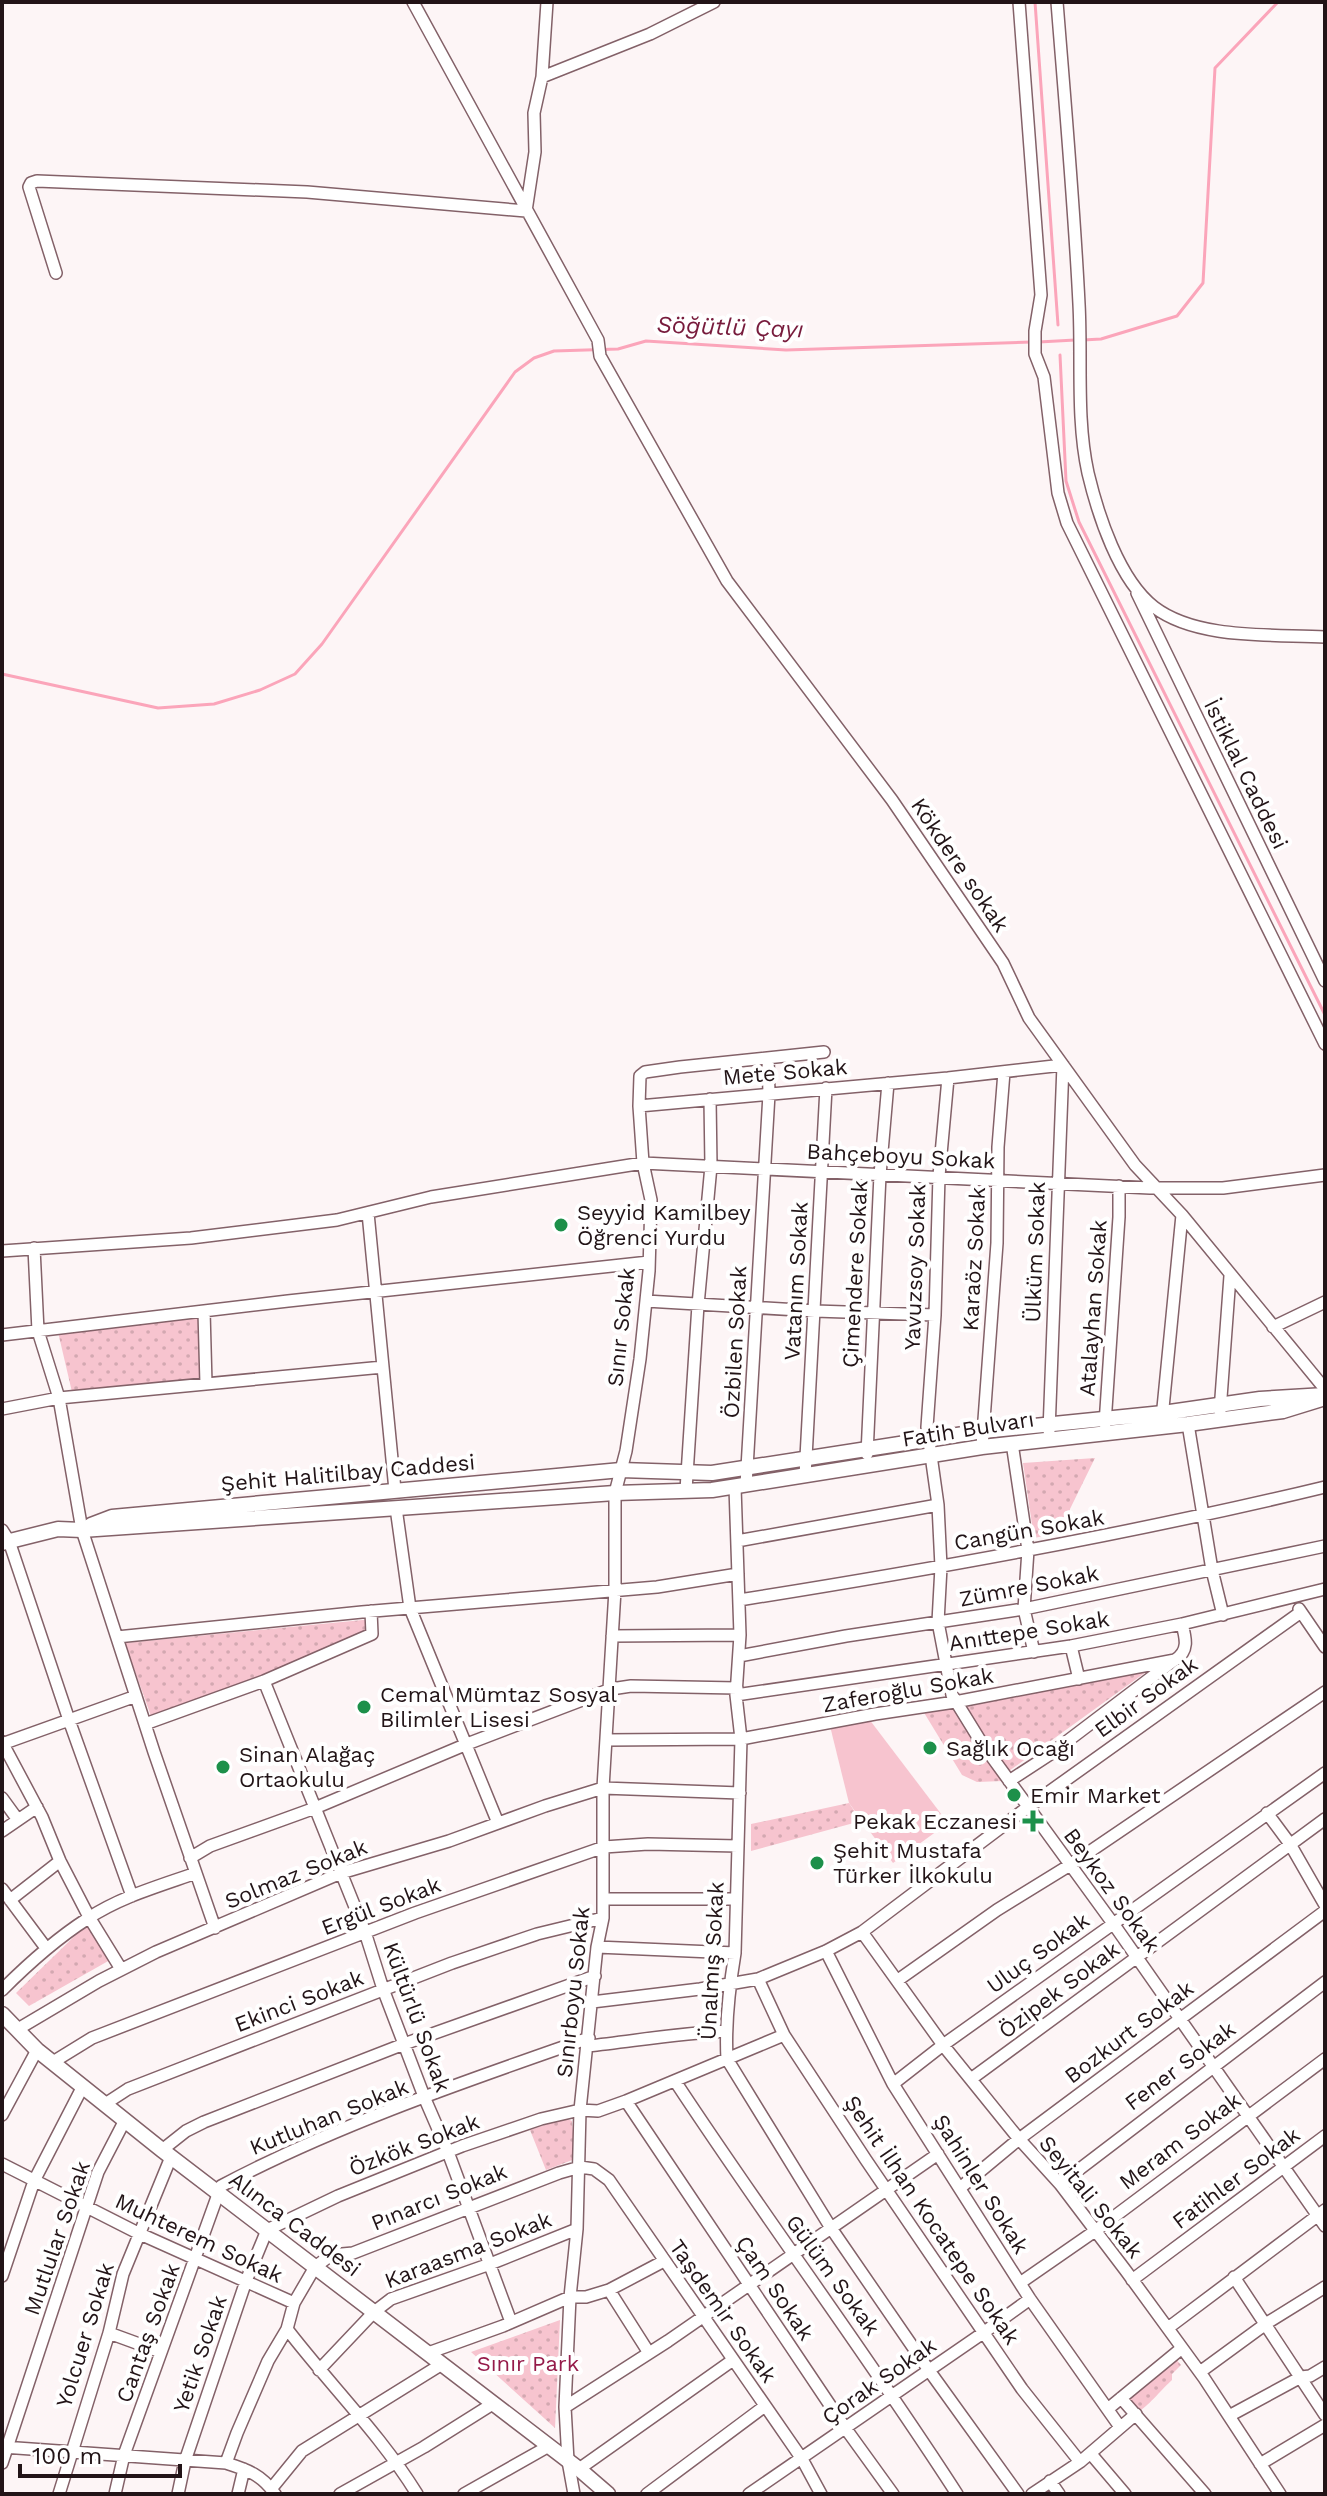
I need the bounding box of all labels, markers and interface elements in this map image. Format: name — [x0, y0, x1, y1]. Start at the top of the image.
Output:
water label: Söğütlü Çayı — [656, 310, 804, 344]
street label: İstiklal Caddesi — [1199, 695, 1293, 853]
street label: Kökdere sokak — [906, 793, 1014, 937]
street label: Mete Sokak — [722, 1054, 848, 1090]
street label: Bahçeboyu Sokak — [806, 1139, 996, 1173]
street label: Çimendere Sokak — [838, 1179, 872, 1369]
street label: Ülküm Sokak — [1020, 1181, 1050, 1323]
street label: Yavuzsoy Sokak — [900, 1183, 930, 1351]
street label: Karaöz Sokak — [958, 1186, 990, 1332]
place label: Seyyid Kamilbey Öğrenci Yurdu — [577, 1200, 751, 1250]
street label: Vatanım Sokak — [779, 1201, 813, 1361]
marker: Seyyid Kamilbey Öğrenci Yurdu — [552, 1216, 570, 1234]
street label: Atalayhan Sokak — [1074, 1219, 1112, 1397]
street label: Özbilen Sokak — [719, 1265, 751, 1419]
street label: Sınır Sokak — [602, 1266, 640, 1388]
street label: Fatih Bulvarı — [900, 1406, 1036, 1452]
street label: Şehit Halitilbay Caddesi — [220, 1449, 476, 1497]
street label: Cangün Sokak — [952, 1504, 1106, 1556]
street label: Zümre Sokak — [957, 1560, 1101, 1612]
street label: Anıttepe Sokak — [947, 1606, 1111, 1656]
street label: Elbir Sokak — [1090, 1651, 1202, 1743]
street label: Zaferoğlu Sokak — [821, 1663, 995, 1717]
place label: Cemal Mümtaz Sosyal Bilimler Lisesi — [380, 1682, 617, 1732]
marker: Cemal Mümtaz Sosyal Bilimler Lisesi — [355, 1698, 373, 1716]
place label: Sağlık Ocağı — [946, 1736, 1075, 1761]
marker: Sağlık Ocağı — [921, 1739, 939, 1757]
place label: Sinan Alağaç Ortaokulu — [239, 1742, 375, 1792]
marker: Sinan Alağaç Ortaokulu — [214, 1758, 232, 1776]
place label: Emir Market — [1030, 1783, 1161, 1808]
marker: Emir Market — [1005, 1786, 1023, 1804]
place label: Pekak Eczanesi — [853, 1809, 1017, 1834]
marker: Pekak Eczanesi — [1024, 1812, 1042, 1830]
street label: Beykoz Sokak — [1059, 1823, 1165, 1957]
street label: Solmaz Sokak — [221, 1834, 371, 1914]
place label: Şehit Mustafa Türker İlkokulu — [833, 1838, 993, 1888]
marker: Şehit Mustafa Türker İlkokulu — [808, 1854, 826, 1872]
street label: Ergül Sokak — [318, 1872, 444, 1940]
street label: Ünalmış Sokak — [695, 1881, 729, 2041]
street label: Sınırboyu Sokak — [552, 1905, 594, 2079]
street label: Uluç Sokak — [982, 1908, 1094, 1998]
street label: Özipek Sokak — [994, 1937, 1124, 2043]
street label: Kültürlü Sokak — [378, 1939, 456, 2095]
street label: Ekinci Sokak — [231, 1965, 367, 2037]
street label: Bozkurt Sokak — [1060, 1975, 1198, 2089]
street label: Fener Sokak — [1120, 2016, 1240, 2116]
street label: Kutluhan Sokak — [246, 2074, 412, 2160]
street label: Meram Sokak — [1114, 2087, 1246, 2195]
street label: Şehit İlhan Kocatepe Sokak — [839, 2091, 1025, 2349]
street label: Özkök Sokak — [345, 2109, 483, 2181]
street label: Şahinler Sokak — [928, 2110, 1034, 2258]
street label: Fatihler Sokak — [1167, 2122, 1305, 2234]
street label: Seyitali Sokak — [1034, 2131, 1148, 2263]
street label: Mutlular Sokak — [19, 2158, 95, 2318]
street label: Pınarcı Sokak — [368, 2158, 510, 2236]
street label: Alınca Caddesi — [224, 2167, 366, 2281]
street label: Muhterem Sokak — [111, 2188, 287, 2288]
street label: Karaasma Sokak — [381, 2207, 555, 2293]
street label: Gülüm Sokak — [781, 2210, 885, 2340]
street label: Çam Sokak — [731, 2231, 819, 2345]
street label: Taşdemir Sokak — [664, 2235, 782, 2387]
street label: Yolcuer Sokak — [51, 2260, 119, 2410]
street label: Cantaş Sokak — [111, 2260, 185, 2406]
street label: Yetik Sokak — [168, 2292, 232, 2416]
street label: Çorak Sokak — [817, 2333, 941, 2429]
park label: Sınır Park — [477, 2351, 579, 2376]
scale bar — [20, 2428, 180, 2478]
text: 100 m — [32, 2442, 102, 2470]

